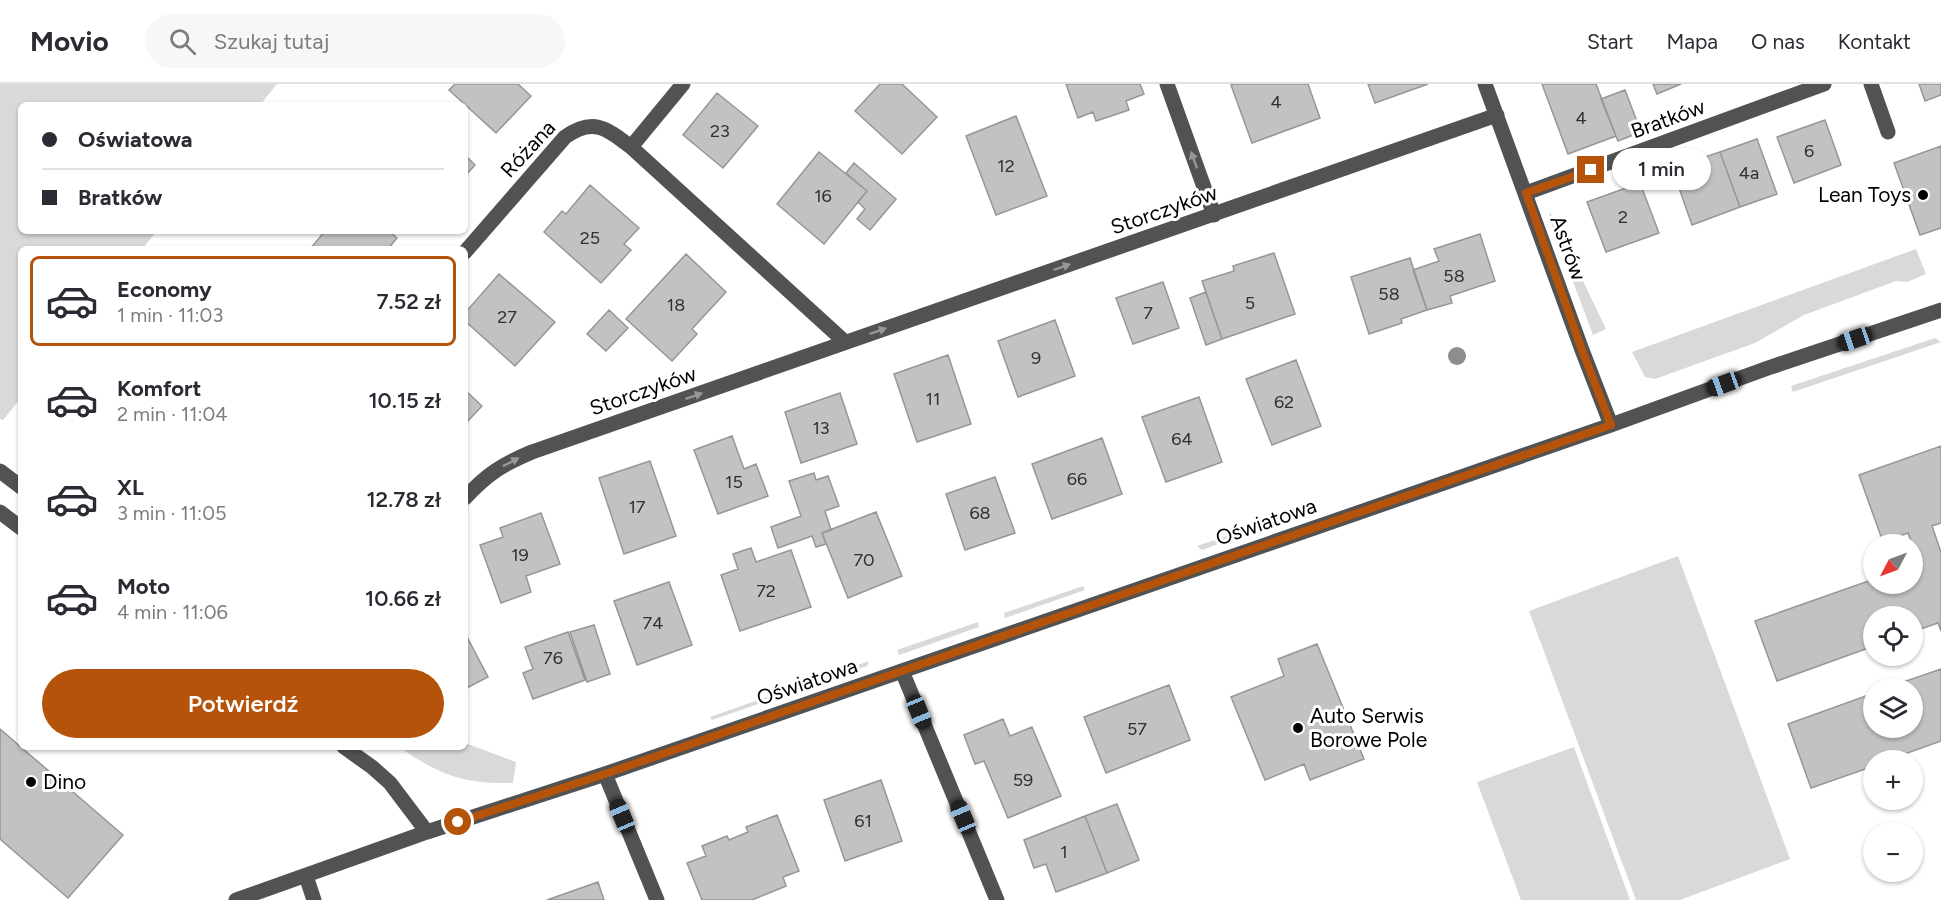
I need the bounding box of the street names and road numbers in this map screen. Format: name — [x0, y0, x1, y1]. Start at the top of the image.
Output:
street label: Bratków — [1627, 93, 1709, 143]
street label: Różana — [495, 115, 560, 182]
street label: Storczyków — [1107, 179, 1221, 239]
street label: Astrów — [1545, 212, 1592, 284]
street label: Storczyków — [586, 360, 700, 420]
street label: Oświatowa — [1212, 493, 1320, 550]
street label: Oświatowa — [753, 653, 861, 710]

